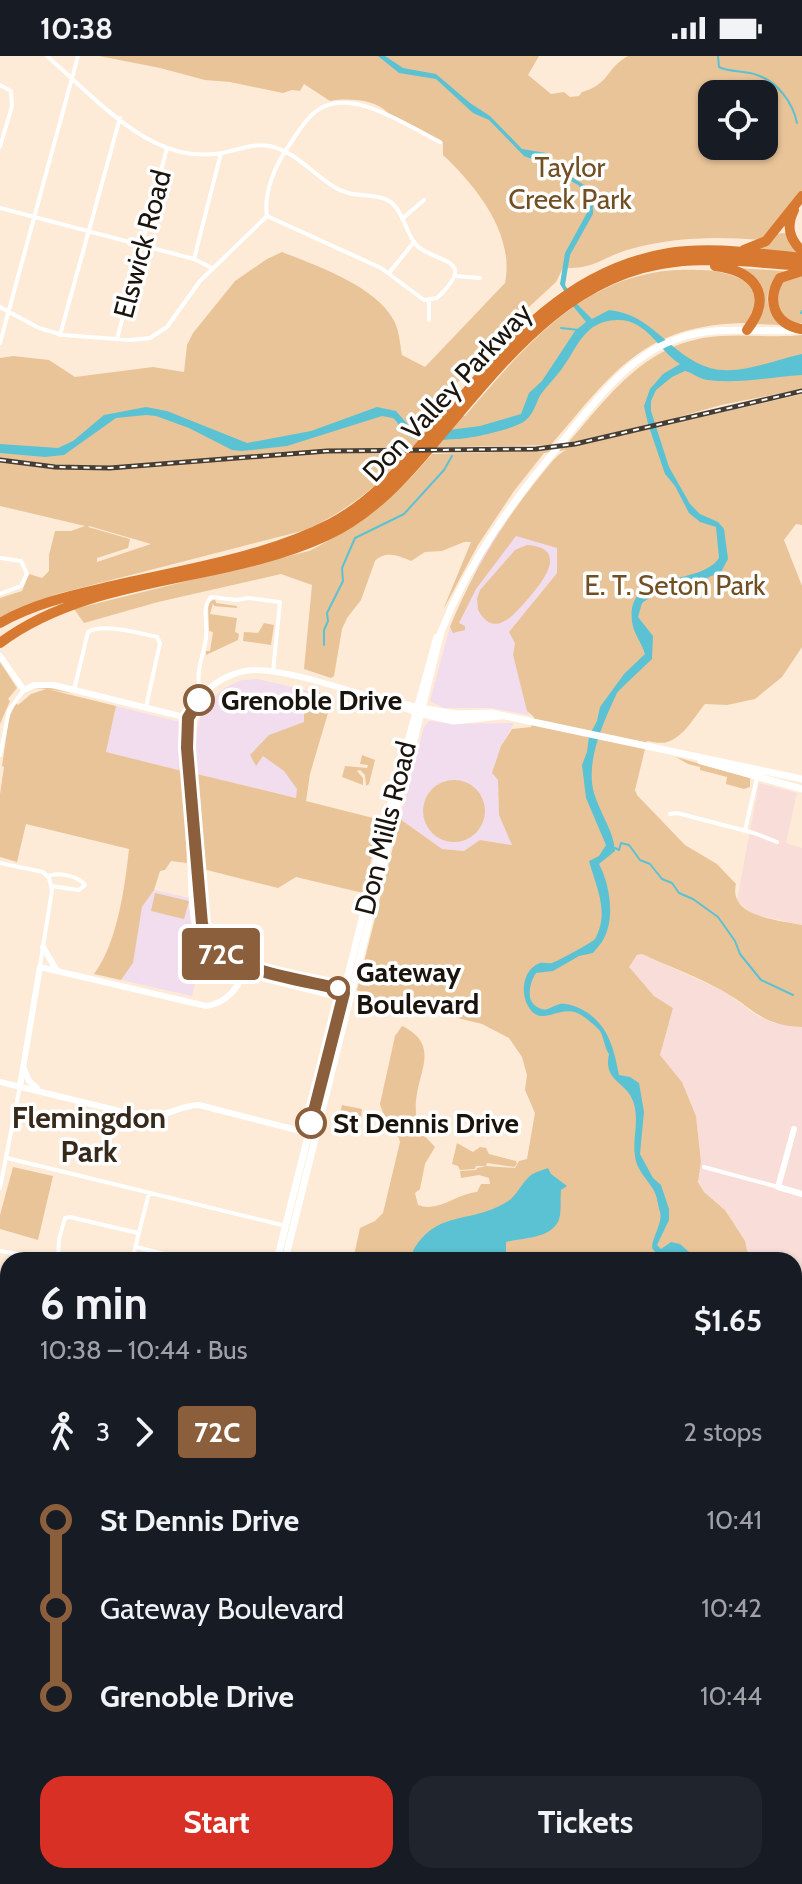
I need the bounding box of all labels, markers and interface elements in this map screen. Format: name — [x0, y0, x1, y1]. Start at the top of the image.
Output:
text: 10:38 — [40, 10, 113, 47]
map controls — [698, 80, 778, 160]
button: locate — [698, 80, 778, 160]
park label: Taylor Creek Park — [508, 150, 632, 216]
street label: Elswick Road — [106, 166, 178, 322]
street label: Don Valley Parkway — [355, 295, 539, 489]
park label: E. T. Seton Park — [584, 568, 766, 602]
place label: Grenoble Drive — [221, 683, 402, 717]
marker: Grenoble Drive — [184, 685, 214, 715]
street label: Don Mills Road — [347, 738, 423, 918]
line badge: 72C — [175, 928, 267, 980]
text: 72C — [198, 937, 244, 971]
place label: Gateway Boulevard — [356, 955, 479, 1021]
marker: Gateway Boulevard — [327, 977, 349, 999]
district label: Flemingdon Park — [12, 1099, 166, 1170]
place label: St Dennis Drive — [333, 1106, 519, 1140]
marker: St Dennis Drive — [296, 1108, 326, 1138]
text: 6 min — [40, 1277, 148, 1330]
text: $1.65 — [694, 1302, 762, 1339]
text: 10:38 – 10:44 · Bus — [40, 1334, 247, 1366]
icon: walk — [40, 1410, 84, 1454]
icon: forward — [122, 1410, 166, 1454]
text: 72C — [194, 1415, 240, 1449]
text: 3 — [96, 1416, 110, 1448]
text: 2 stops — [684, 1416, 762, 1448]
text: St Dennis Drive — [100, 1502, 299, 1539]
text: 10:41 — [706, 1504, 762, 1536]
text: Gateway Boulevard — [100, 1590, 344, 1627]
text: 10:42 — [701, 1592, 762, 1624]
text: Grenoble Drive — [100, 1678, 294, 1715]
text: 10:44 — [700, 1680, 762, 1712]
button: Start — [40, 1776, 393, 1868]
button: Tickets — [409, 1776, 762, 1868]

